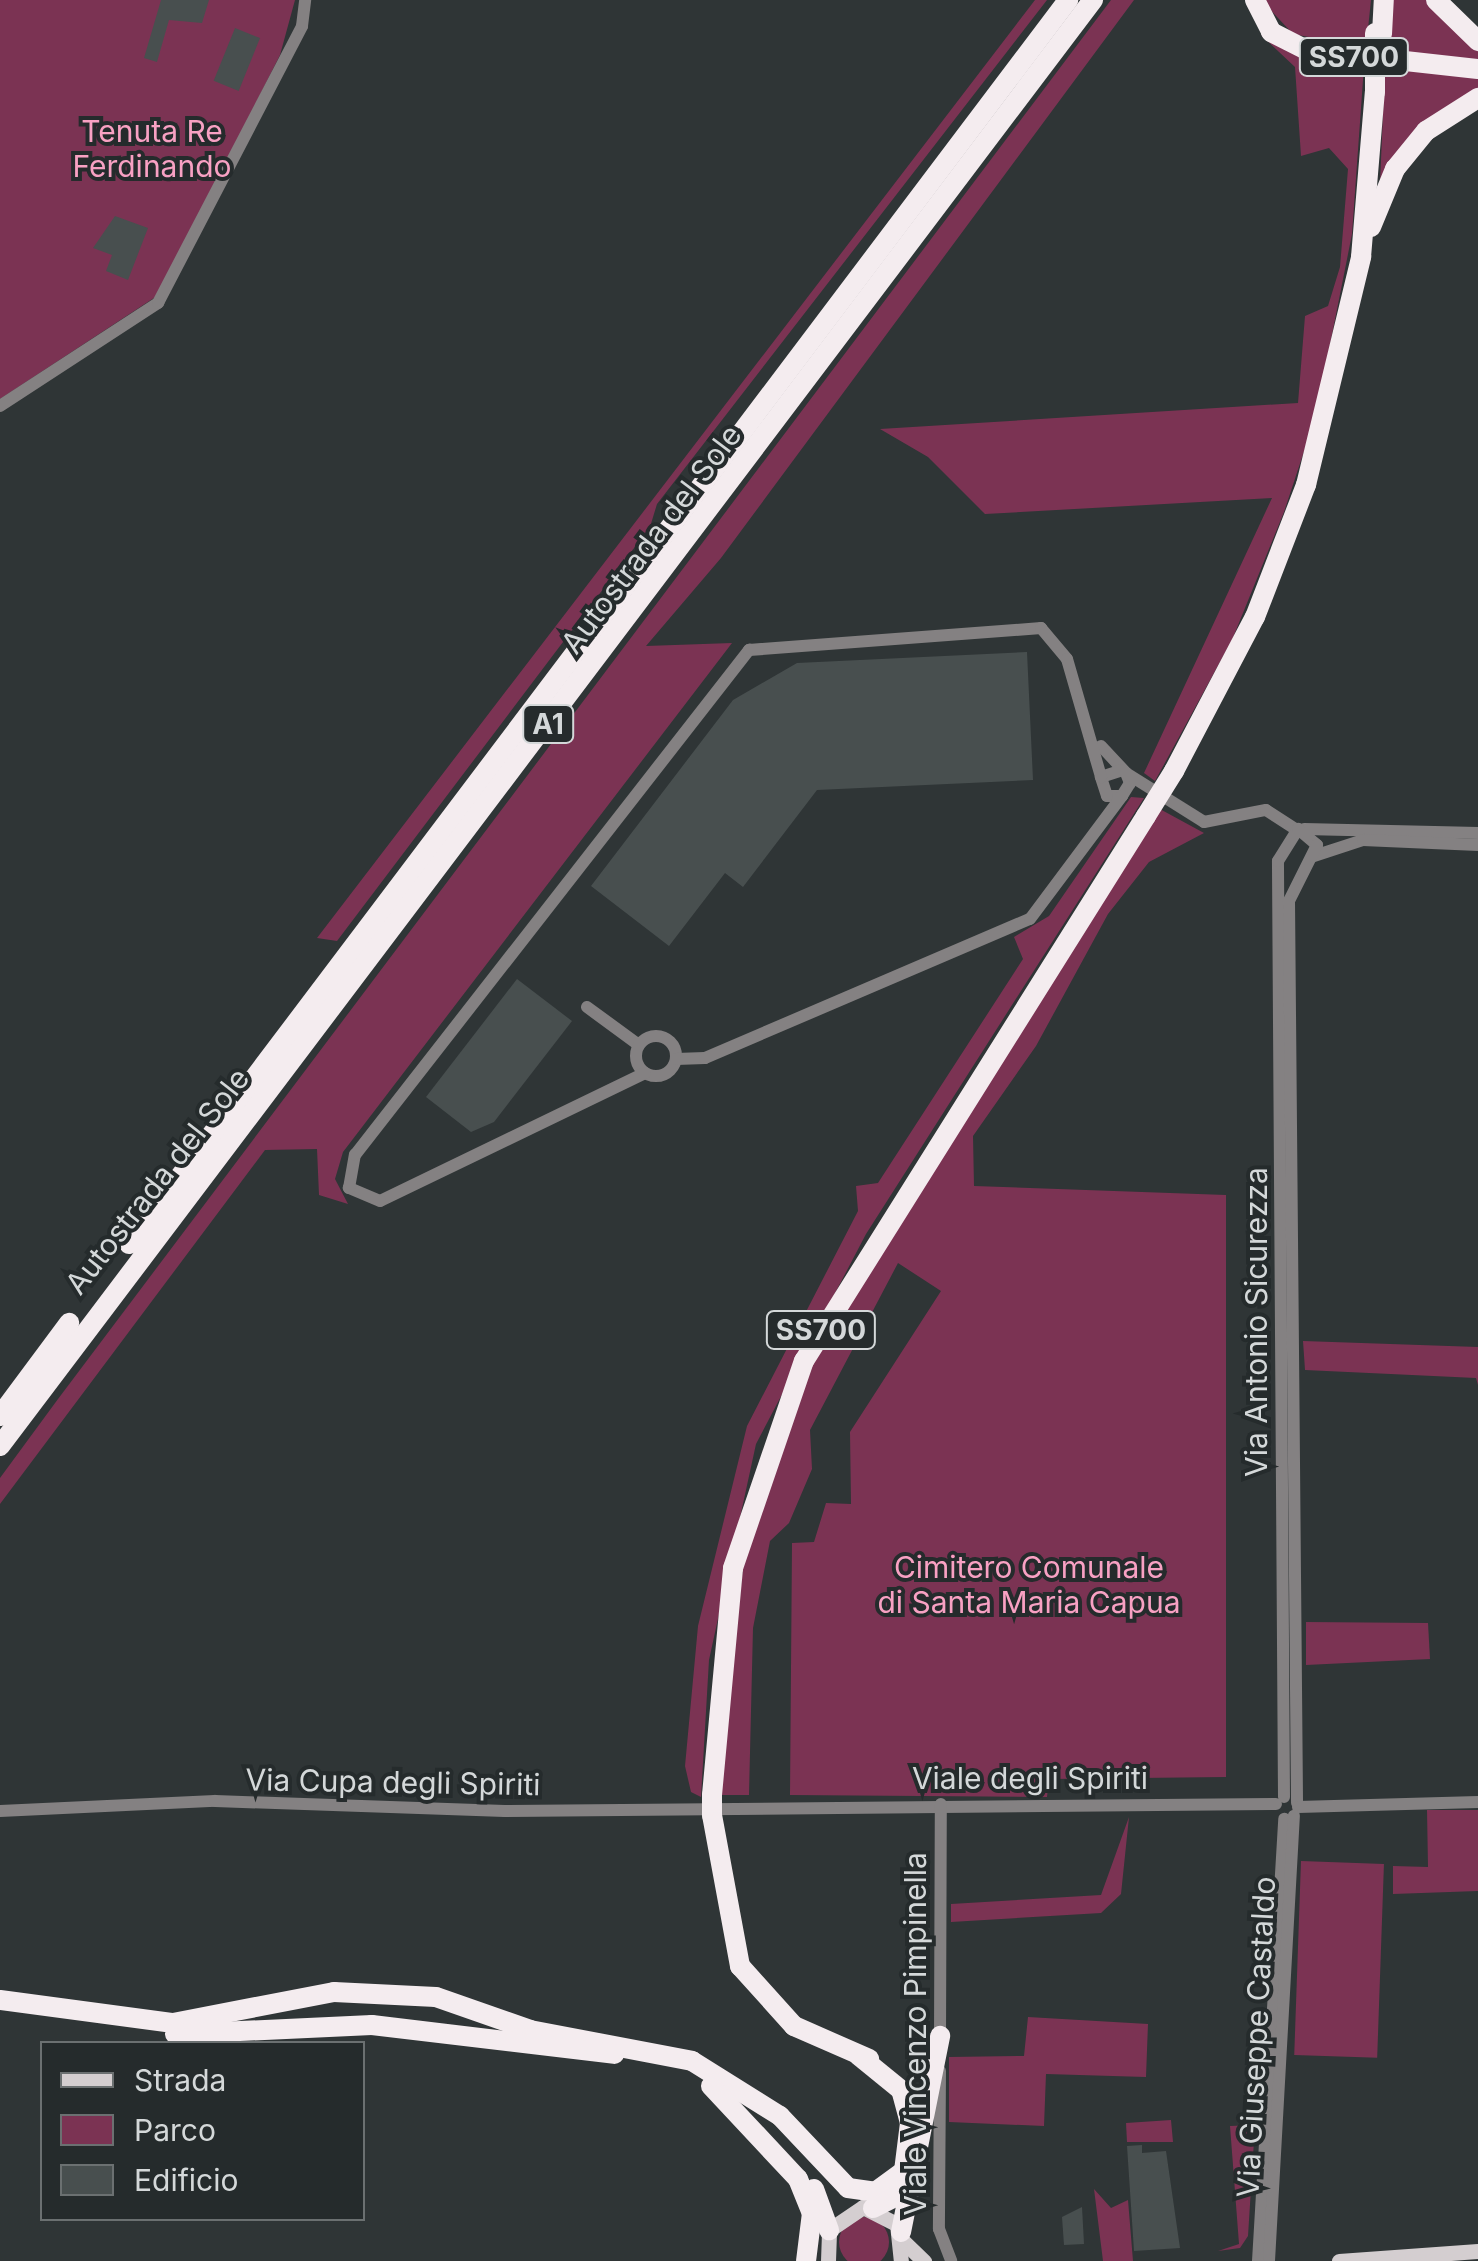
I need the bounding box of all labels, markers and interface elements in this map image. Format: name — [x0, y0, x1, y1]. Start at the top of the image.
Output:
road number: SS700 — [1296, 34, 1412, 80]
park label: Tenuta Re Ferdinando — [72, 113, 232, 184]
street label: Autostrada del Sole — [553, 418, 749, 660]
road number: A1 — [520, 701, 576, 747]
street label: Autostrada del Sole — [58, 1061, 256, 1301]
street label: Via Antonio Sicurezza — [1238, 1167, 1274, 1477]
road number: SS700 — [764, 1307, 878, 1353]
park label: Cimitero Comunale di Santa Maria Capua — [877, 1549, 1181, 1620]
street label: Viale degli Spiriti — [912, 1760, 1148, 1796]
street label: Via Cupa degli Spiriti — [245, 1761, 541, 1803]
street label: Viale Vincenzo Pimpinella — [897, 1852, 933, 2216]
street label: Via Giuseppe Castaldo — [1230, 1875, 1282, 2199]
legend — [40, 2041, 365, 2221]
text: Strada — [134, 2062, 226, 2098]
text: Parco — [134, 2112, 216, 2148]
text: Edificio — [134, 2162, 238, 2198]

